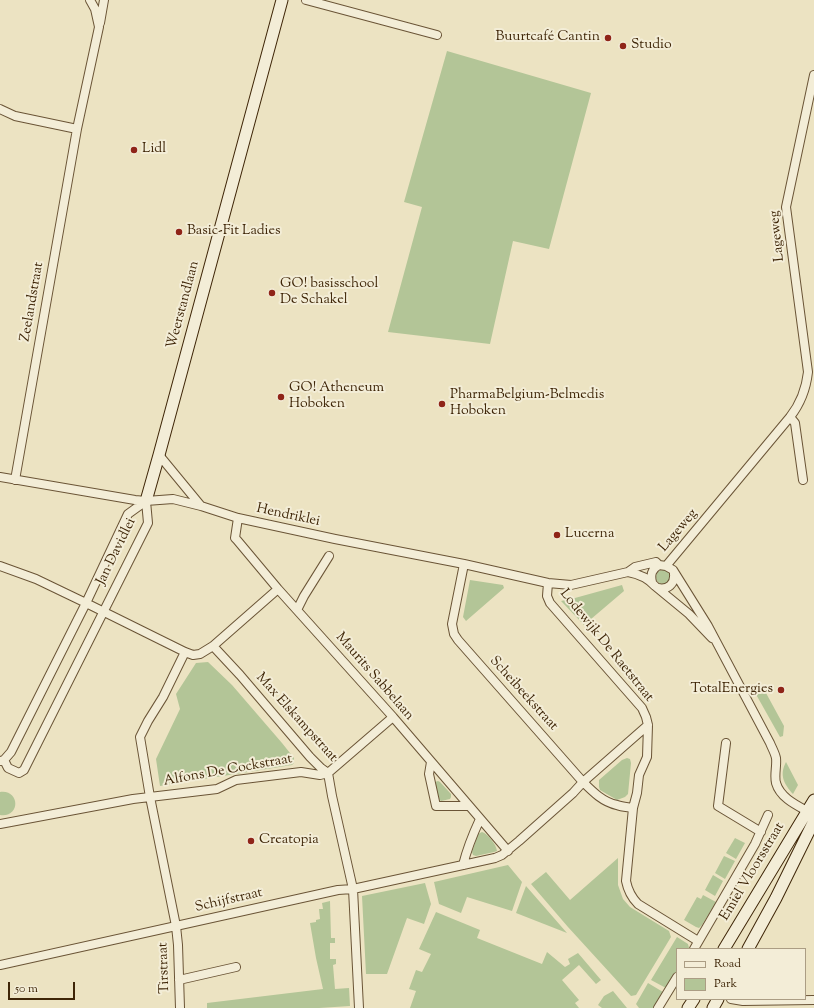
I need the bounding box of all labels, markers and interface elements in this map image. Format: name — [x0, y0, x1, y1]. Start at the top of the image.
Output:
place label: Buurtcafé Cantin — [495, 30, 600, 46]
marker: Buurtcafé Cantin — [603, 33, 613, 43]
place label: Studio — [631, 38, 672, 54]
marker: Studio — [618, 41, 628, 51]
place label: Lidl — [142, 142, 166, 158]
marker: Lidl — [129, 145, 139, 155]
street label: Lageweg — [767, 210, 789, 262]
place label: Basic-Fit Ladies — [187, 224, 281, 240]
marker: Basic-Fit Ladies — [174, 227, 184, 237]
street label: Weerstandlaan — [164, 259, 204, 351]
street label: Zeelandstraat — [18, 261, 48, 343]
place label: GO! basisschool De Schakel — [280, 277, 378, 310]
marker: GO! basisschool De Schakel — [267, 288, 277, 298]
place label: GO! Atheneum Hoboken — [289, 381, 384, 414]
place label: PharmaBelgium-Belmedis Hoboken — [450, 388, 604, 420]
marker: GO! Atheneum Hoboken — [276, 392, 286, 402]
marker: PharmaBelgium-Belmedis Hoboken — [437, 399, 447, 409]
street label: Hendriklei — [255, 501, 321, 531]
street label: Lageweg — [656, 506, 702, 556]
street label: Jan Davidlei — [94, 516, 140, 588]
place label: Lucerna — [565, 527, 614, 543]
marker: Lucerna — [552, 530, 562, 540]
street label: Lodewijk De Raetstraat — [555, 586, 657, 706]
street label: Maurits Sabbelaan — [331, 630, 417, 724]
street label: Scheibeekstraat — [485, 653, 561, 735]
street label: Max Elskampstraat — [252, 670, 340, 766]
place label: TotalEnergies — [691, 682, 773, 698]
marker: TotalEnergies — [776, 685, 786, 695]
street label: Alfons De Cockstraat — [162, 751, 294, 791]
street label: Emiel Vloorsstraat — [717, 820, 789, 924]
place label: Creatopia — [259, 833, 319, 849]
marker: Creatopia — [246, 836, 256, 846]
street label: Schijfstraat — [194, 885, 264, 917]
street label: Tirstraat — [156, 942, 174, 994]
legend — [676, 948, 806, 1000]
text: Road — [714, 955, 741, 973]
scale bar — [10, 974, 77, 1000]
text: Park — [714, 975, 737, 993]
text: 50 m — [15, 980, 38, 998]

